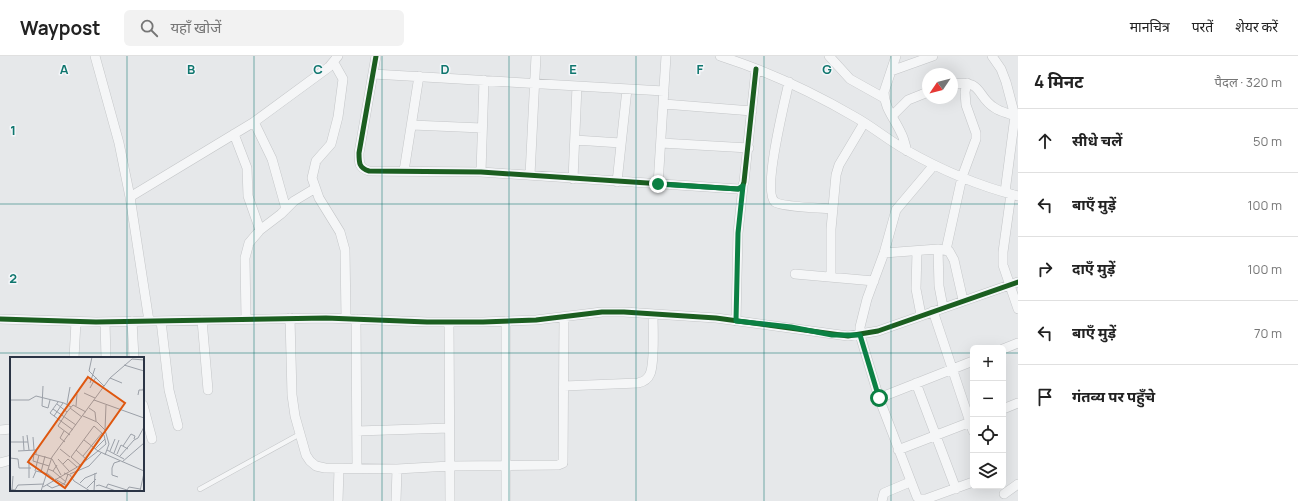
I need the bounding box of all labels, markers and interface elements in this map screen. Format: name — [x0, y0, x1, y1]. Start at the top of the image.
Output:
search box — [124, 10, 404, 46]
text: Waypost — [20, 15, 100, 41]
icon: search — [138, 17, 160, 39]
text: यहाँ खोजें — [170, 17, 221, 38]
text: मानचित्र — [1130, 17, 1170, 36]
text: परतें — [1192, 17, 1213, 36]
text: शेयर करें — [1235, 17, 1278, 36]
text: A — [60, 60, 69, 78]
text: B — [187, 60, 195, 78]
text: C — [313, 60, 323, 78]
text: D — [440, 60, 450, 78]
text: E — [569, 60, 577, 78]
text: F — [697, 60, 704, 78]
text: G — [822, 60, 832, 78]
north arrow — [922, 68, 958, 104]
text: 4 मिनट — [1034, 70, 1083, 93]
text: पैदल · 320 m — [1215, 73, 1282, 91]
text: 1 — [10, 121, 16, 139]
icon: ahead — [1034, 130, 1056, 152]
text: सीधे चलें — [1072, 130, 1122, 151]
text: 50 m — [1253, 132, 1282, 150]
route end — [649, 175, 667, 193]
icon: left — [1034, 194, 1056, 216]
text: बाएँ मुड़ें — [1072, 194, 1116, 215]
text: 100 m — [1247, 196, 1282, 214]
icon: right — [1034, 258, 1056, 280]
text: दाएँ मुड़ें — [1072, 258, 1115, 279]
text: 100 m — [1247, 260, 1282, 278]
text: 2 — [9, 269, 17, 287]
icon: left — [1034, 322, 1056, 344]
text: बाएँ मुड़ें — [1072, 322, 1116, 343]
text: 70 m — [1254, 324, 1282, 342]
map controls — [970, 345, 1006, 489]
button: + — [970, 345, 1006, 381]
inset map — [10, 357, 144, 491]
button: − — [970, 381, 1006, 417]
icon: arrive — [1034, 386, 1056, 408]
text: गंतव्य पर पहुँचे — [1072, 386, 1155, 407]
route start — [870, 389, 888, 407]
button: locate — [970, 417, 1006, 453]
button: layers — [970, 453, 1006, 489]

